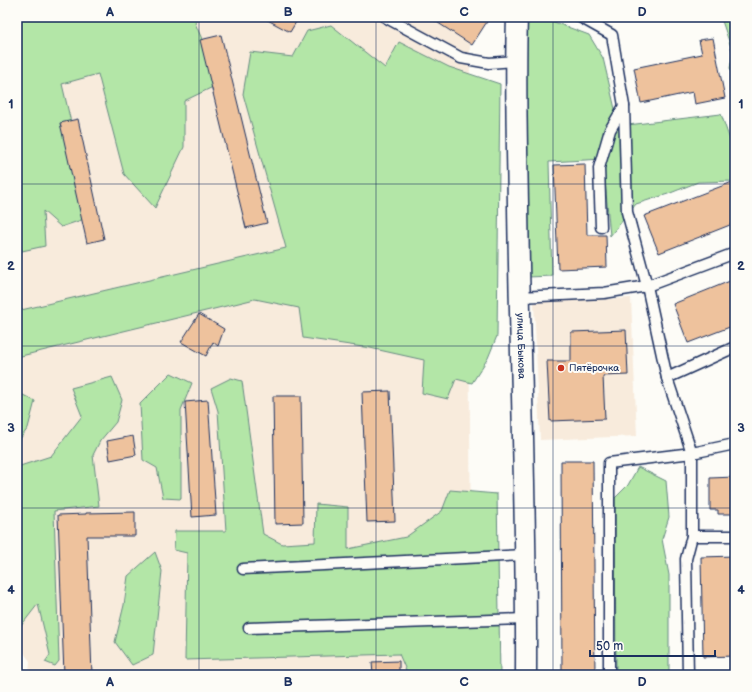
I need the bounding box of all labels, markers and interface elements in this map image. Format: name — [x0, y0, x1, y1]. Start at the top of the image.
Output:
text: A — [105, 4, 114, 20]
text: B — [283, 4, 293, 20]
text: C — [459, 4, 469, 20]
text: D — [637, 4, 647, 20]
text: 1 — [8, 96, 14, 112]
text: 1 — [738, 96, 744, 112]
text: 2 — [7, 258, 15, 274]
text: 2 — [737, 258, 745, 274]
street label: улица Быкова — [514, 313, 528, 379]
place label: Пятёрочка — [569, 362, 619, 374]
marker: Пятёрочка — [556, 363, 566, 373]
text: 3 — [7, 420, 15, 436]
text: 3 — [737, 420, 745, 436]
text: 4 — [7, 582, 15, 598]
text: 4 — [737, 582, 745, 598]
scale bar — [590, 632, 715, 658]
text: 50 m — [596, 639, 623, 654]
text: A — [105, 674, 114, 690]
text: B — [283, 674, 293, 690]
text: C — [459, 674, 469, 690]
text: D — [637, 674, 647, 690]

